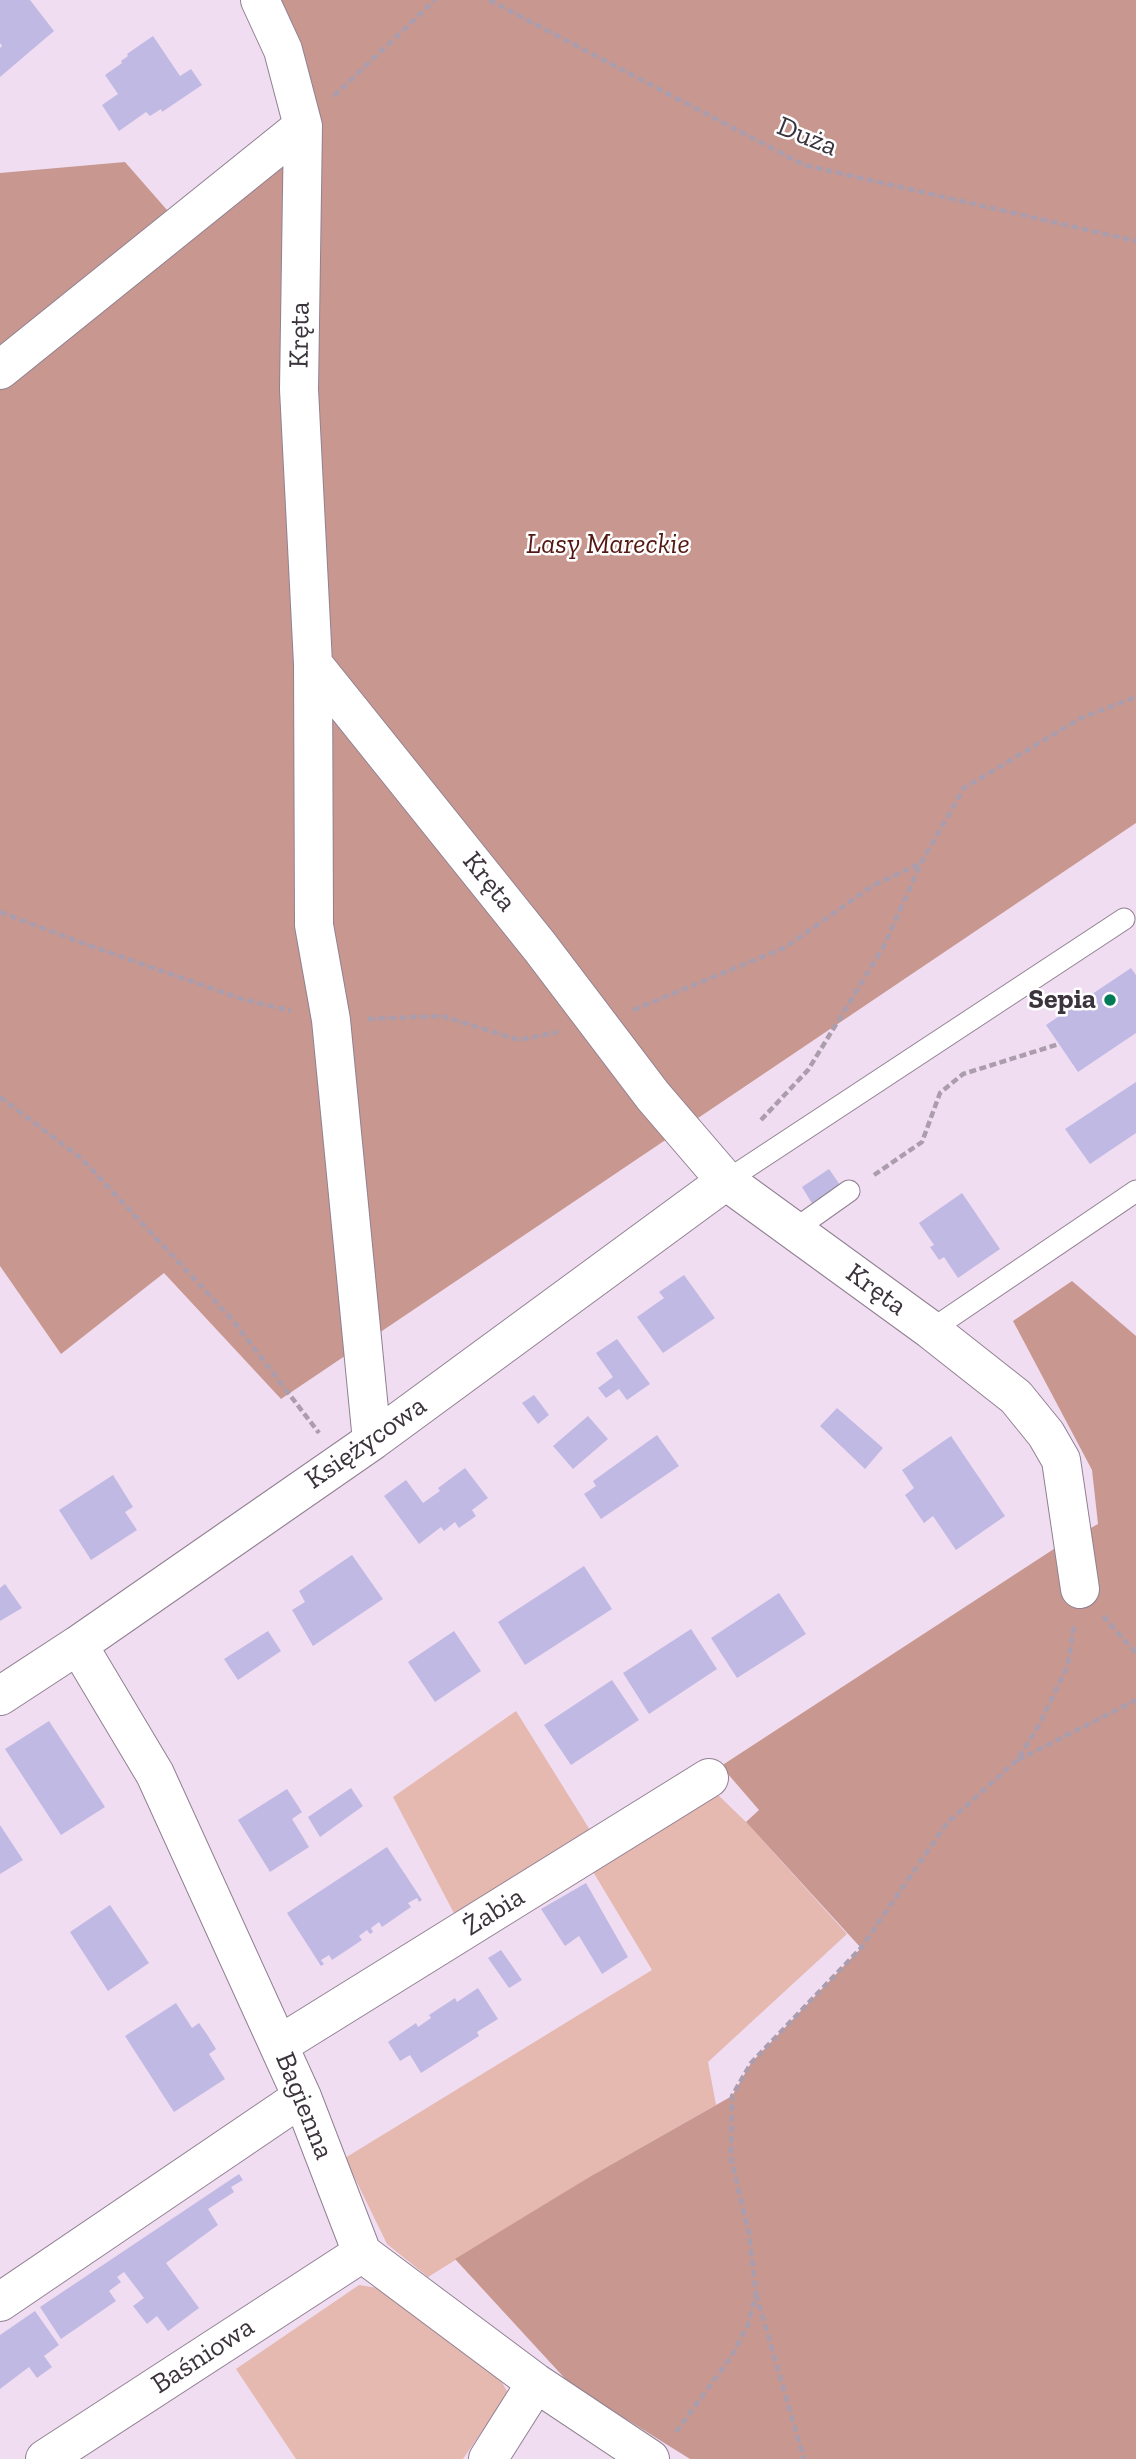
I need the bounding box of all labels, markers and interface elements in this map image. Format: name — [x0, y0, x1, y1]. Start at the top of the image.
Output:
street label: Duża — [772, 110, 842, 164]
street label: Kręta — [283, 301, 317, 369]
park label: Lasy Mareckie — [526, 528, 690, 562]
street label: Kręta — [455, 845, 523, 919]
place label: Sepia — [1028, 983, 1096, 1017]
marker: Sepia — [1102, 992, 1118, 1008]
street label: Kręta — [839, 1257, 913, 1323]
street label: Księżycowa — [299, 1389, 433, 1497]
street label: Żabia — [457, 1880, 531, 1944]
street label: Bagienna — [267, 2048, 341, 2164]
street label: Baśniowa — [145, 2310, 261, 2402]

